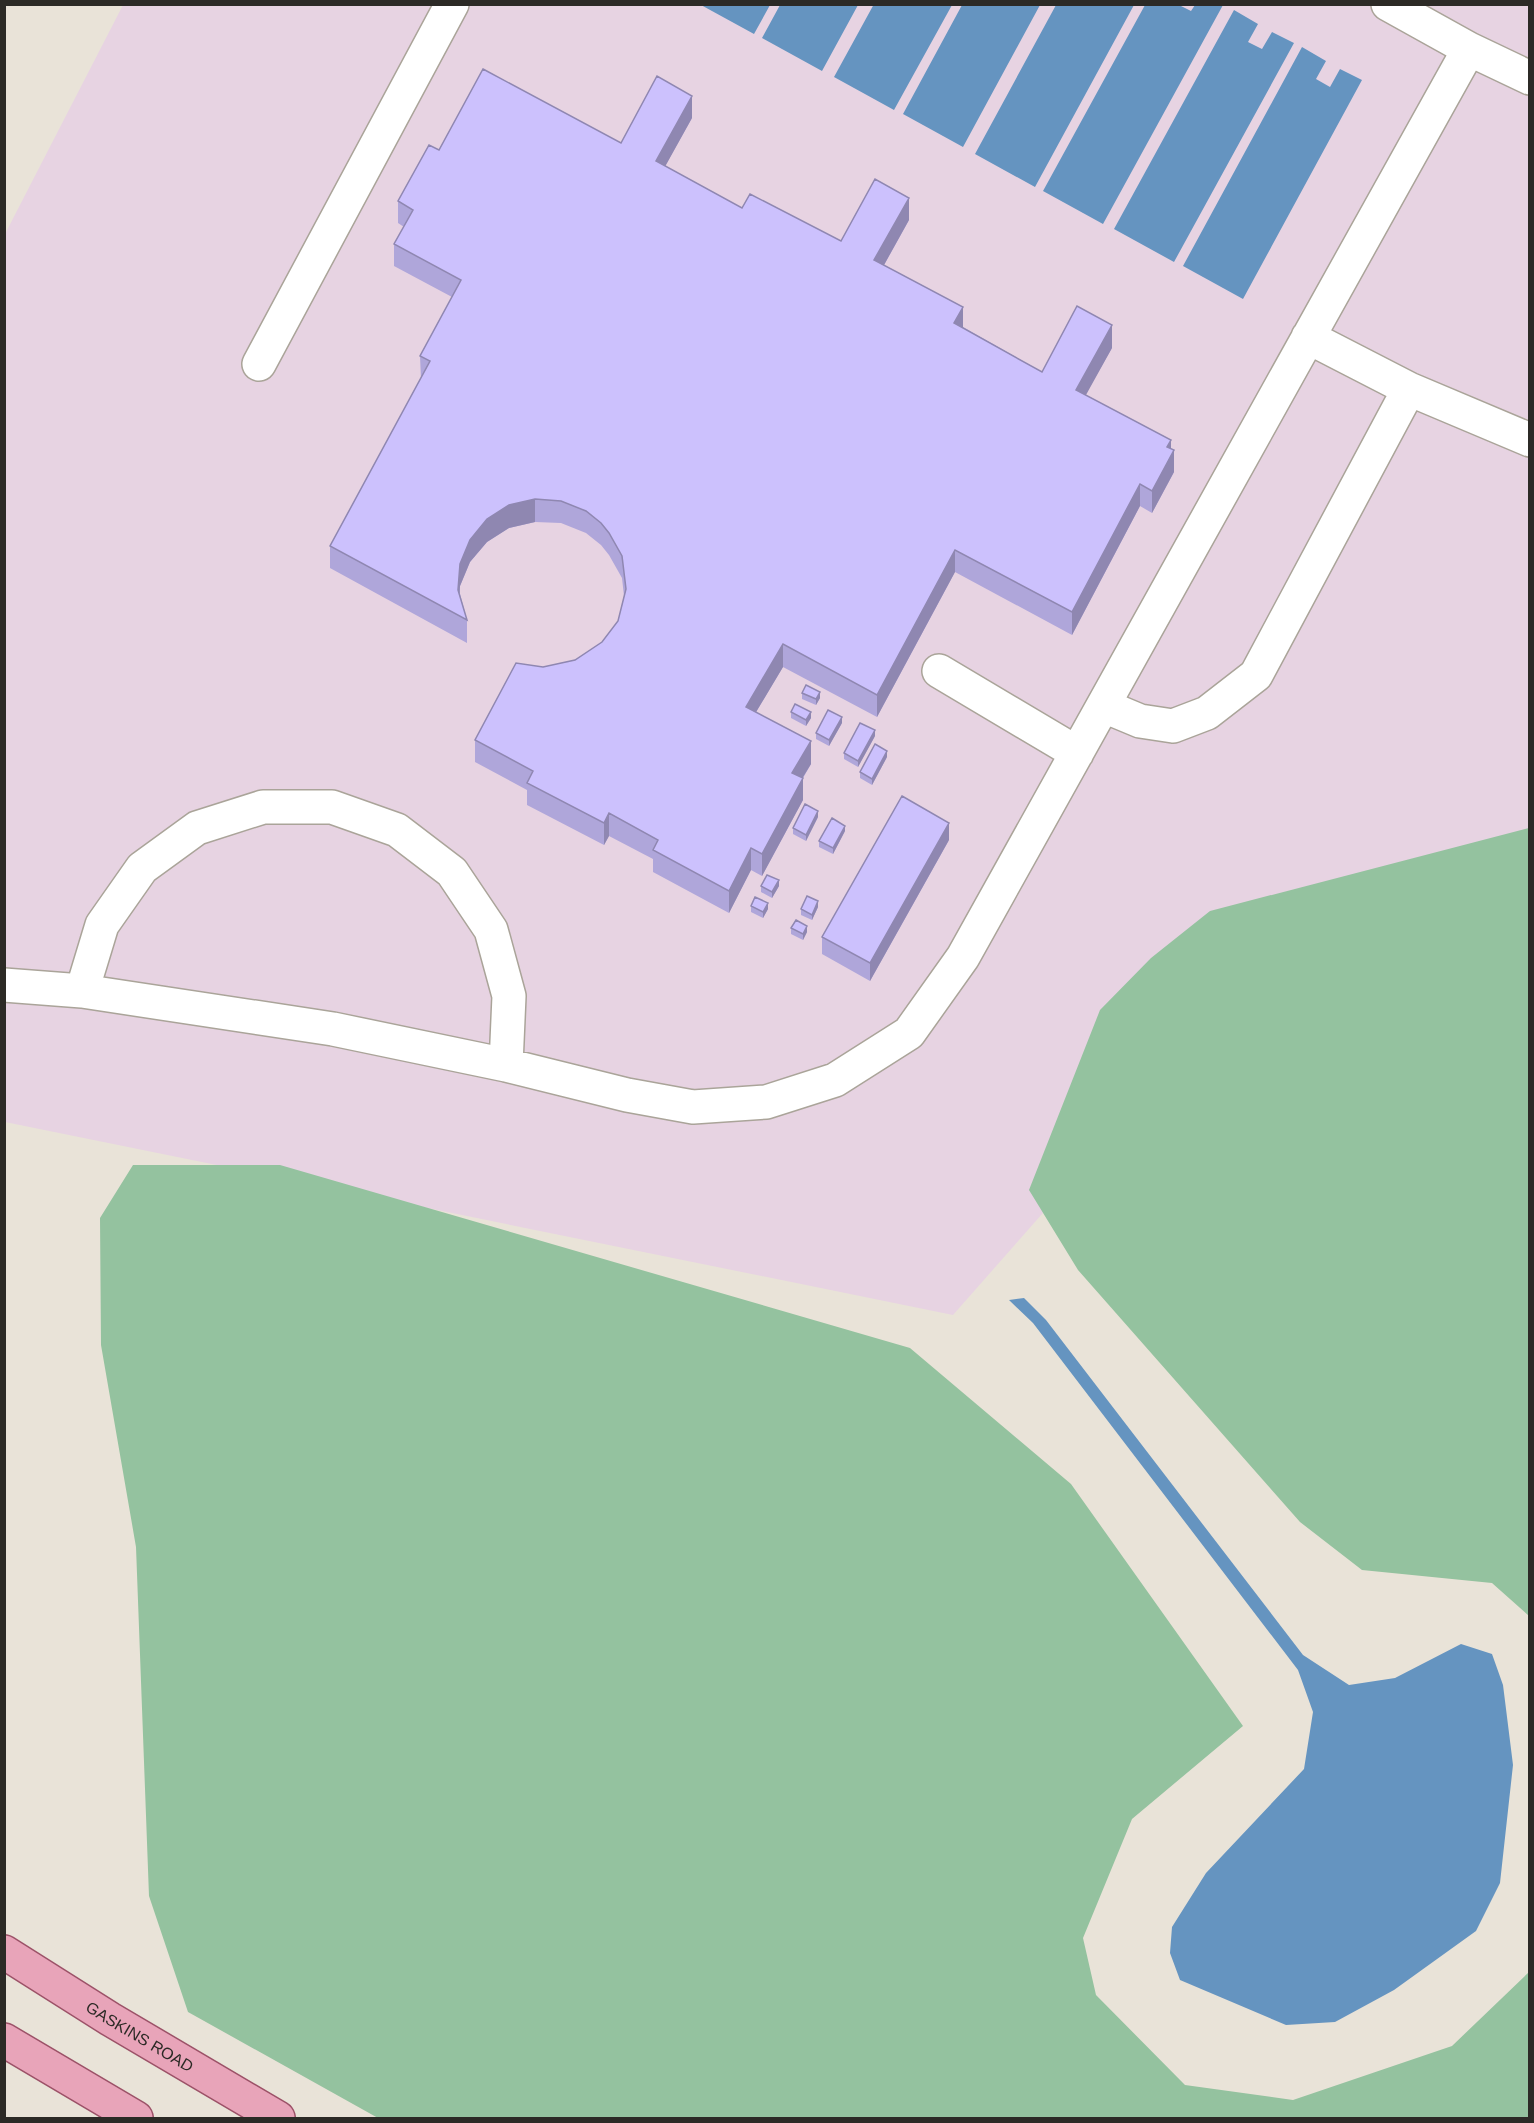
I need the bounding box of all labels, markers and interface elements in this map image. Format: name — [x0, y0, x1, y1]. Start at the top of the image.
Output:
street label: GASKINS ROAD — [83, 1998, 197, 2075]

